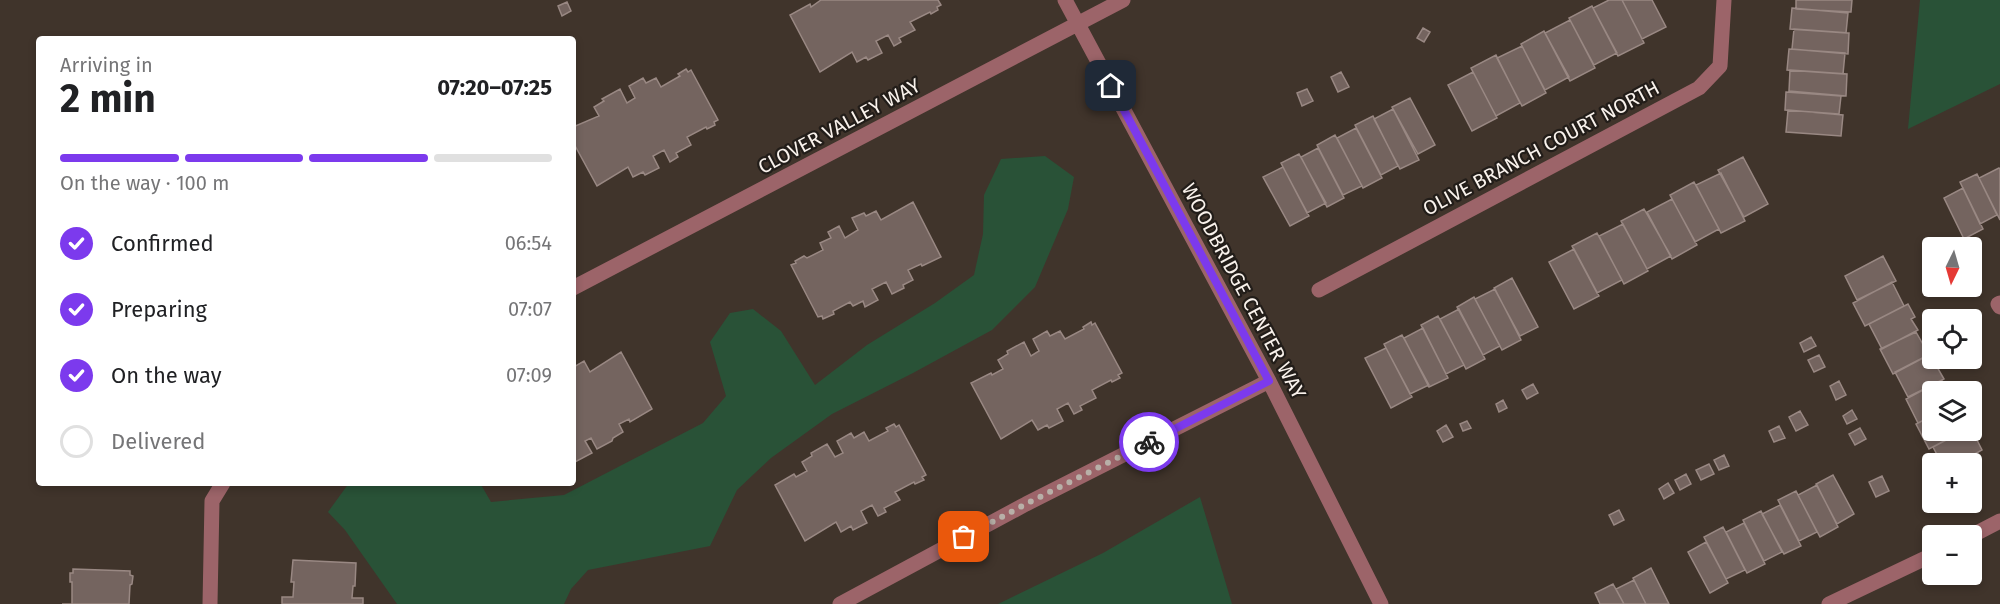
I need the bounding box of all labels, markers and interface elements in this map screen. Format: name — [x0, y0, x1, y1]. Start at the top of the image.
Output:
text: Arriving in — [60, 53, 153, 77]
pin — [1085, 60, 1136, 111]
icon: home — [1094, 69, 1127, 102]
street label: CLOVER VALLEY WAY — [754, 73, 924, 179]
text: 07:20–07:25 — [437, 74, 552, 101]
street label: OLIVE BRANCH COURT NORTH — [1419, 75, 1663, 221]
text: 2 min — [60, 76, 156, 122]
text: On the way · 100 m — [60, 171, 229, 195]
street label: WOODBRIDGE CENTER WAY — [1177, 179, 1311, 403]
icon: check — [60, 227, 93, 260]
text: Confirmed — [111, 230, 214, 257]
text: 06:54 — [505, 231, 552, 255]
north arrow — [1922, 237, 1982, 297]
map controls — [1922, 237, 1982, 585]
icon: check — [60, 293, 93, 326]
text: Preparing — [111, 296, 207, 323]
text: 07:07 — [508, 297, 552, 321]
button: locate — [1922, 309, 1982, 369]
icon: check — [60, 359, 93, 392]
text: On the way — [111, 362, 222, 389]
text: 07:09 — [506, 363, 552, 387]
button: layers — [1922, 381, 1982, 441]
courier — [1119, 412, 1179, 472]
icon: bike — [1133, 426, 1166, 459]
text: Delivered — [111, 428, 206, 455]
button: + — [1922, 453, 1982, 513]
pin — [938, 511, 989, 562]
icon: bag — [947, 520, 980, 553]
button: − — [1922, 525, 1982, 585]

